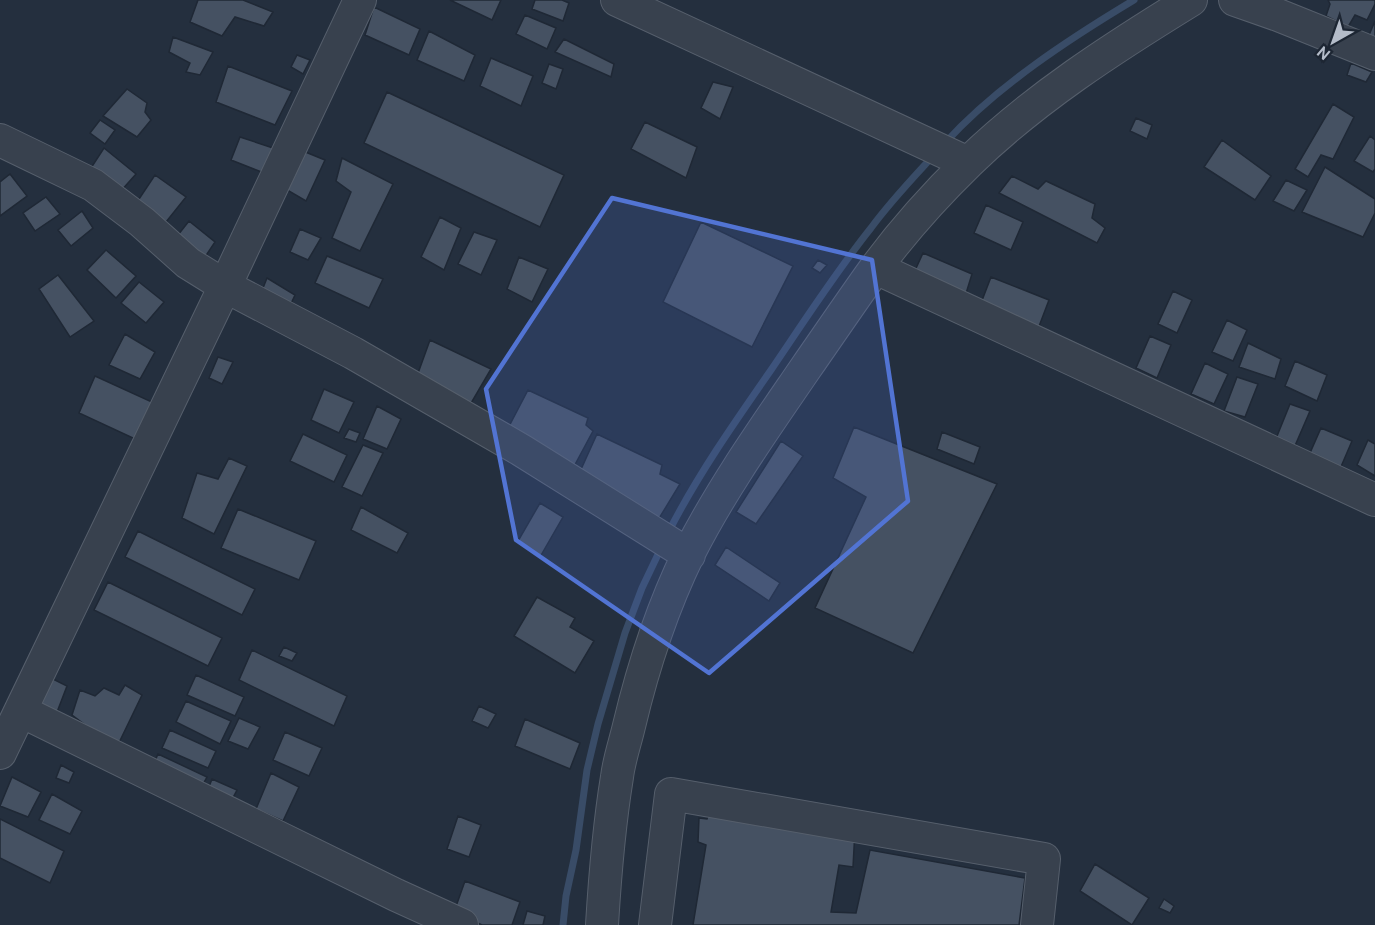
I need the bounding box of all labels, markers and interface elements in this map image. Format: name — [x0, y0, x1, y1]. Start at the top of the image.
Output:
north arrow — [1303, 12, 1363, 72]
text: N — [1313, 42, 1334, 64]

